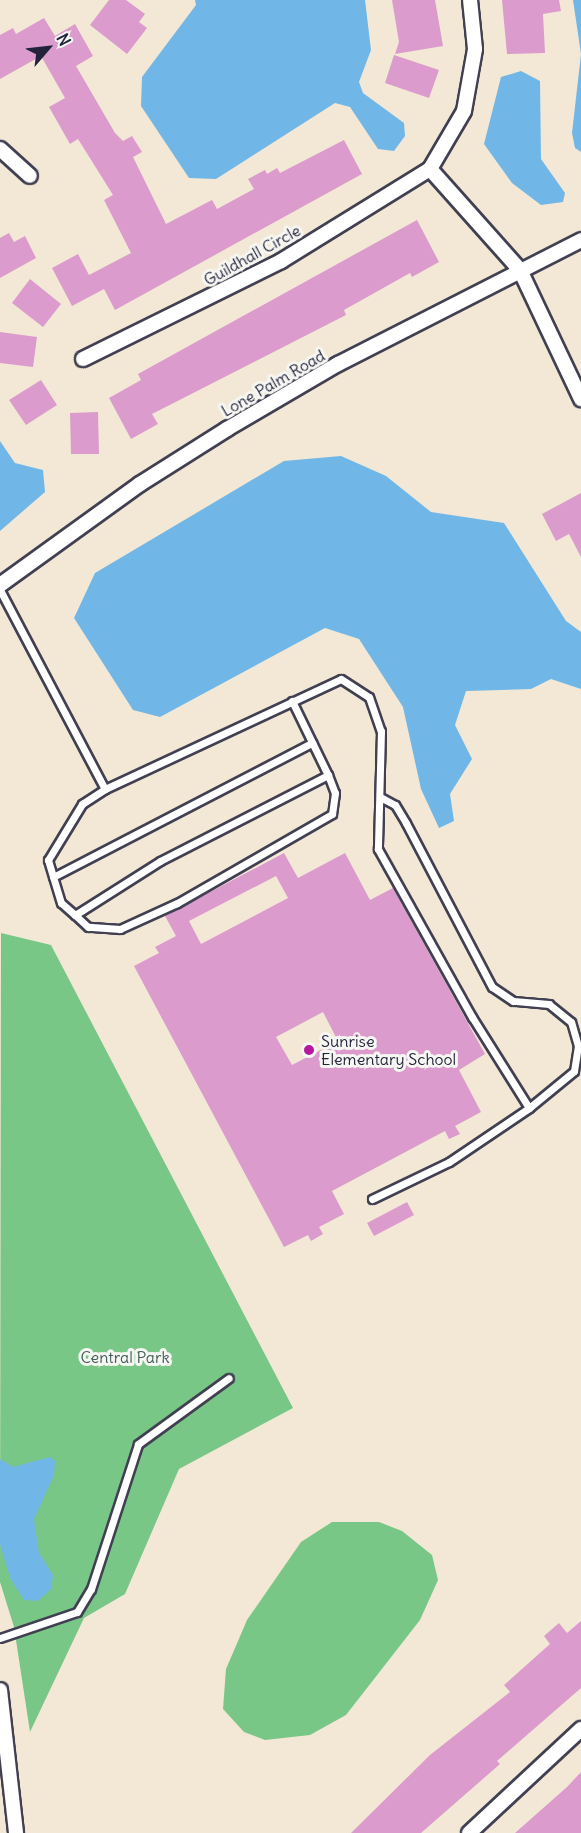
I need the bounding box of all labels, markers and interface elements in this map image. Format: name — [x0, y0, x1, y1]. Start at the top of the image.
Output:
north arrow — [18, 18, 78, 78]
text: N — [52, 30, 75, 49]
street label: Guildhall Circle — [200, 221, 304, 289]
street label: Lone Palm Road — [218, 346, 328, 420]
place label: Sunrise Elementary School — [321, 1031, 456, 1069]
marker: Sunrise Elementary School — [302, 1043, 316, 1057]
park label: Central Park — [80, 1347, 170, 1367]

